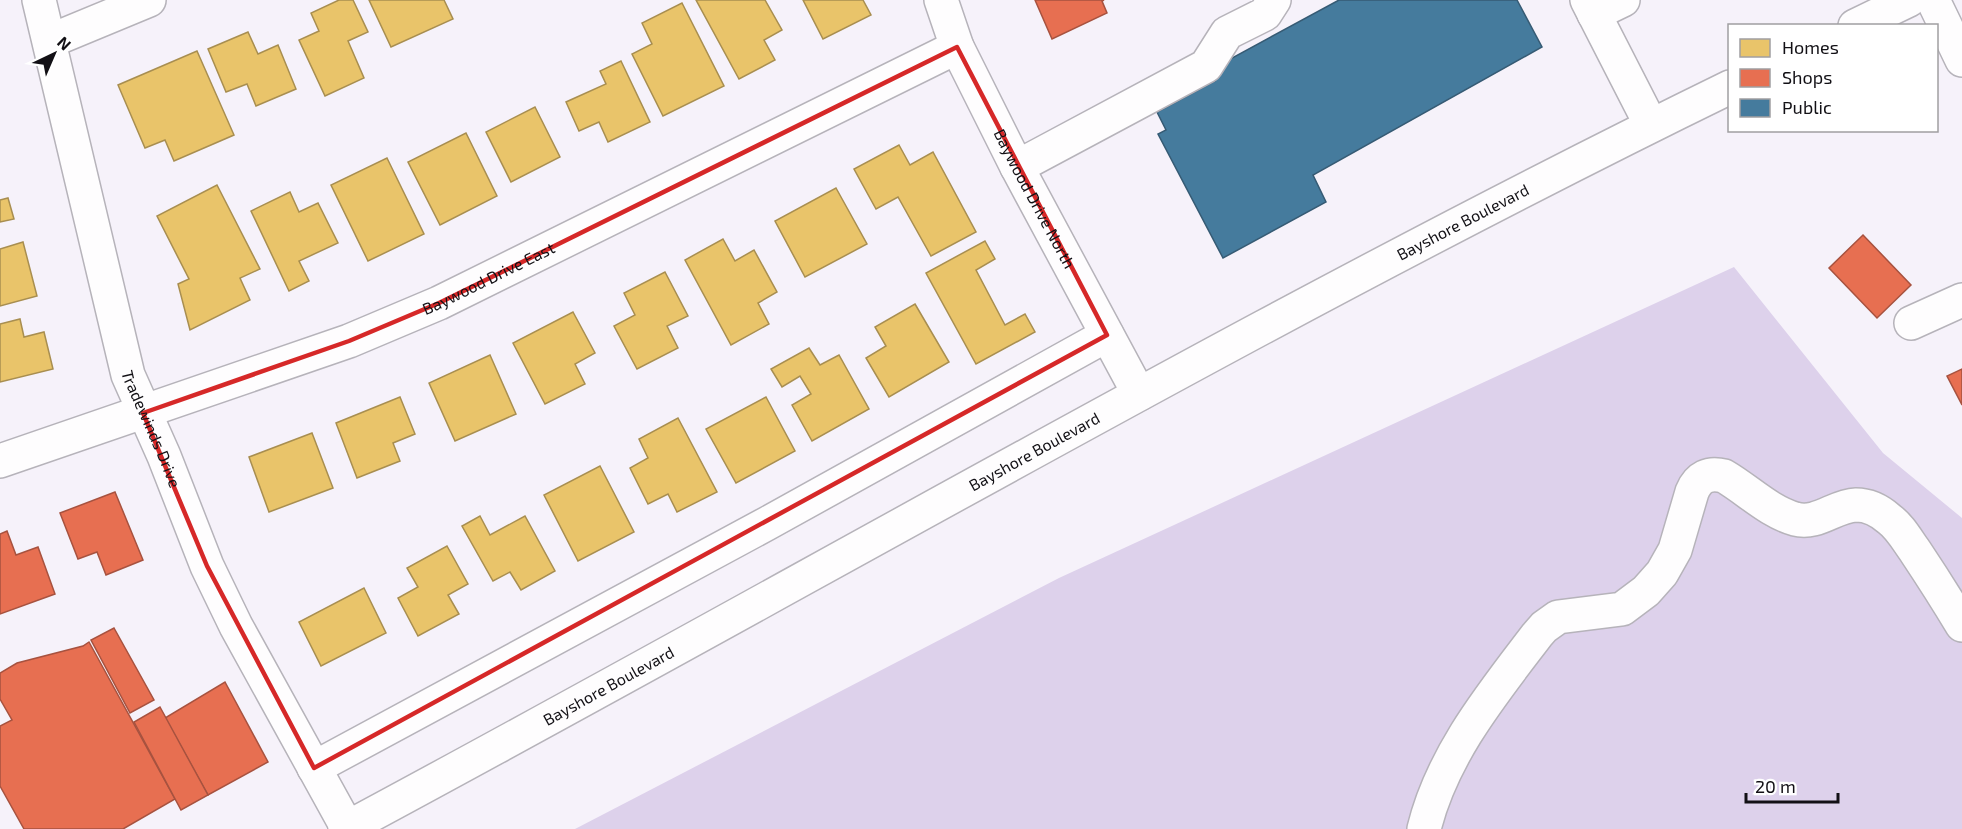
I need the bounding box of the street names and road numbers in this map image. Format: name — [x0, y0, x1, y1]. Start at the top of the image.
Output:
street label: Baywood Drive North — [990, 126, 1080, 271]
street label: Bayshore Boulevard — [1393, 179, 1532, 264]
street label: Baywood Drive East — [419, 237, 557, 318]
street label: Tradewinds Drive — [118, 368, 185, 490]
street label: Bayshore Boulevard — [965, 407, 1103, 494]
street label: Bayshore Boulevard — [540, 642, 677, 729]

